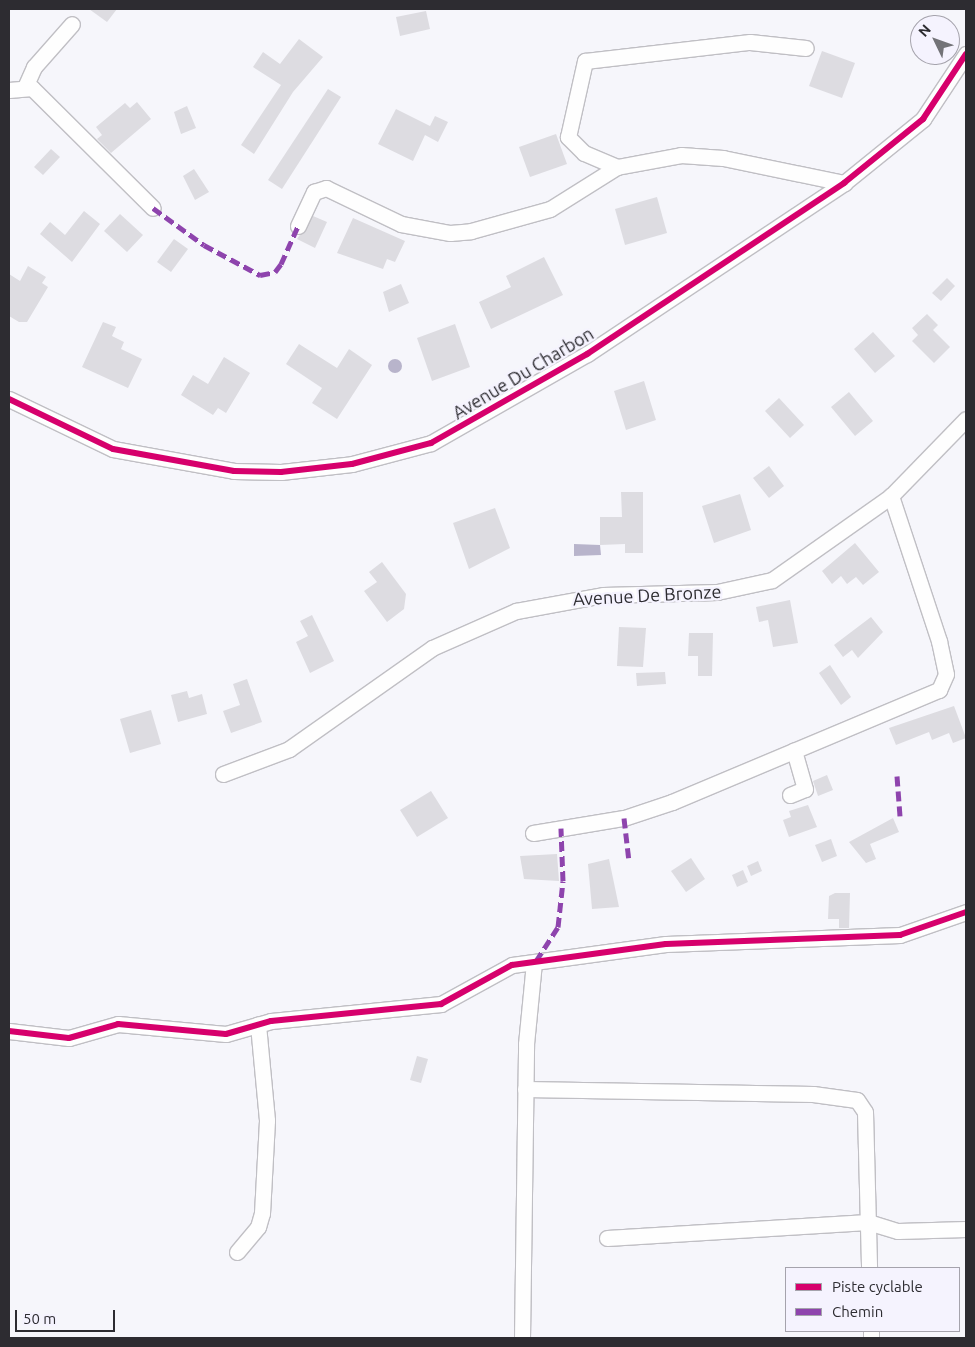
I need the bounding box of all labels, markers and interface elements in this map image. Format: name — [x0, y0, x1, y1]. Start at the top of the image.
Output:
north arrow — [910, 15, 960, 65]
text: N — [915, 21, 934, 40]
street label: Avenue Du Charbon — [449, 322, 597, 424]
street label: Avenue De Bronze — [572, 580, 722, 610]
legend — [785, 1267, 960, 1332]
text: Piste cyclable — [832, 1278, 923, 1295]
scale bar — [18, 1300, 118, 1332]
text: Chemin — [832, 1303, 883, 1320]
text: 50 m — [23, 1310, 56, 1327]

